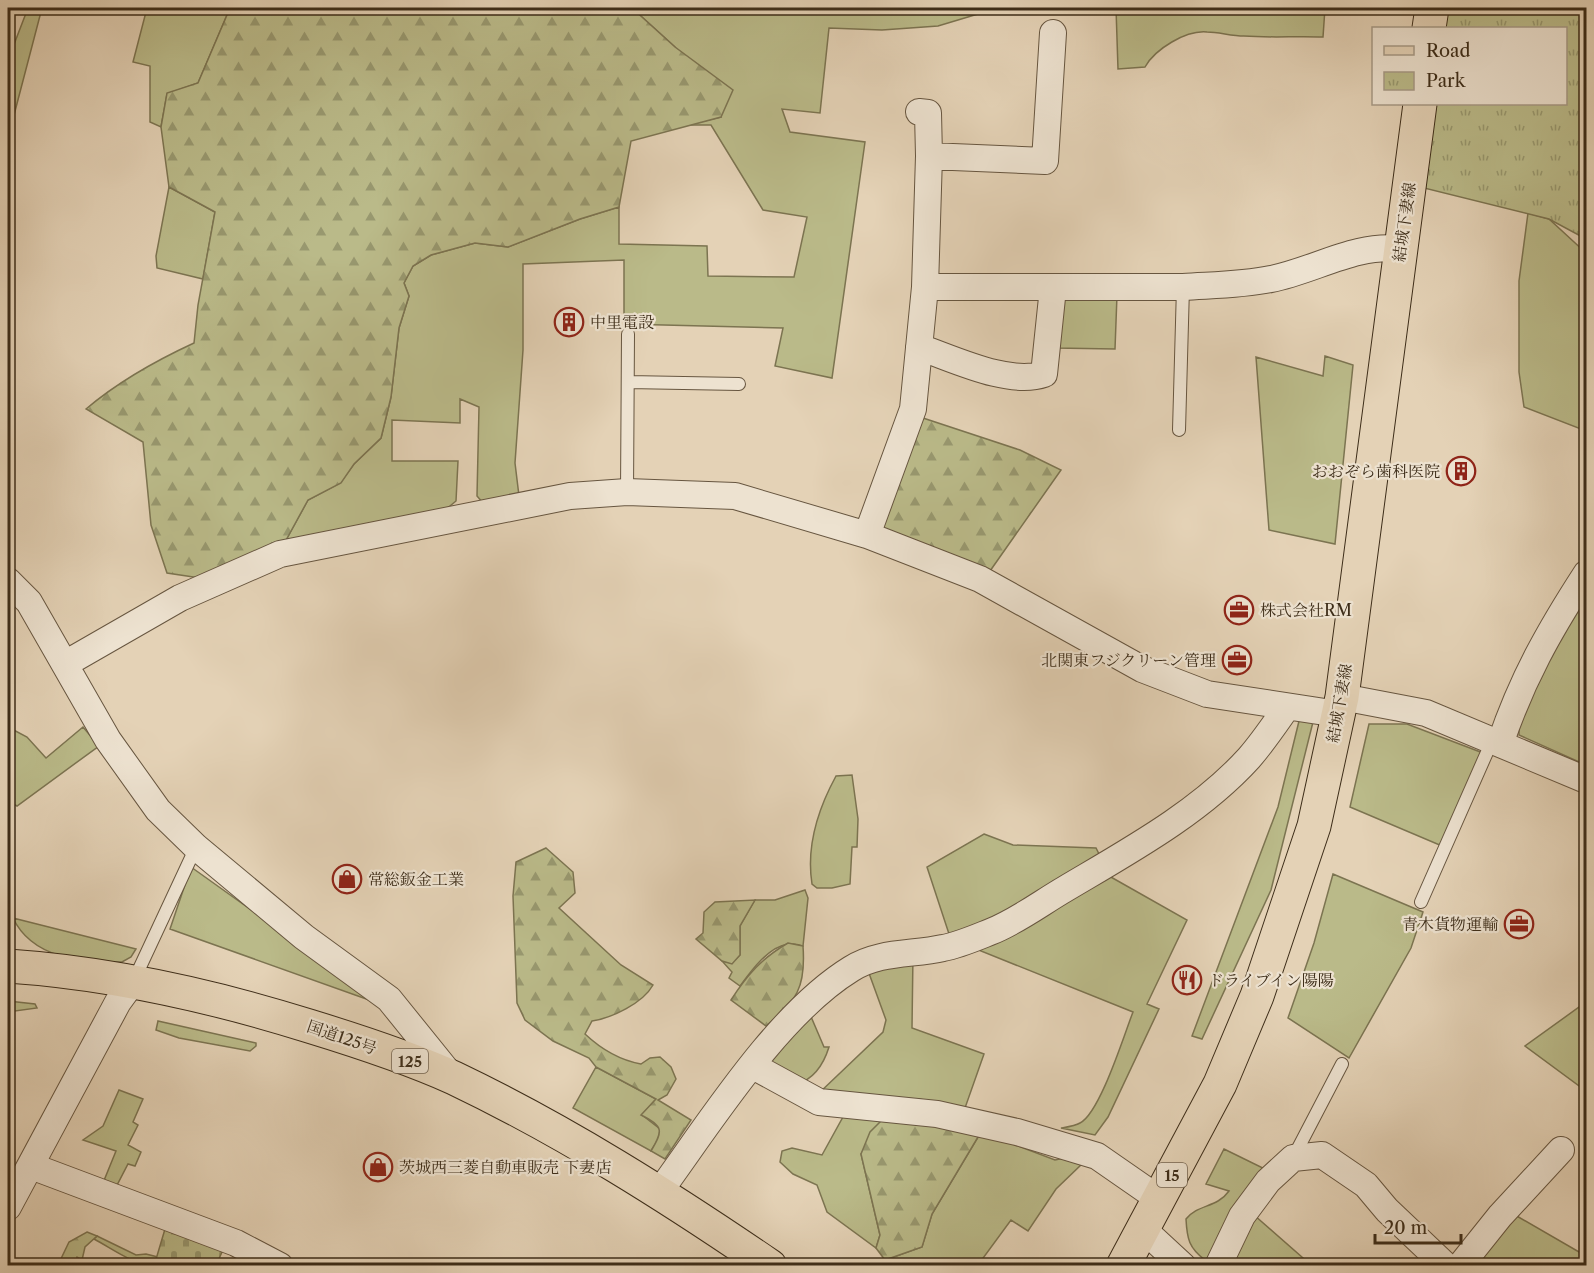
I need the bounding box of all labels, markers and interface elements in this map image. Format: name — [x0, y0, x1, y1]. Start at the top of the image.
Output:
legend — [1372, 27, 1567, 105]
text: Road — [1426, 40, 1471, 62]
text: Park — [1426, 70, 1467, 92]
street label: 結城下妻線 — [1389, 181, 1419, 263]
building icon: 中里電設 — [553, 306, 585, 338]
place label: 中里電設 — [590, 312, 654, 332]
building icon: おおぞら歯科医院 — [1445, 455, 1477, 487]
place label: おおぞら歯科医院 — [1312, 461, 1440, 481]
office icon: 株式会社RM — [1223, 594, 1255, 626]
place label: 株式会社RM — [1260, 600, 1352, 620]
office icon: 北関東フジクリーン管理 — [1221, 644, 1253, 676]
place label: 北関東フジクリーン管理 — [1041, 650, 1216, 670]
street label: 結城下妻線 — [1322, 662, 1356, 744]
shop icon: 常総鈑金工業 — [331, 863, 363, 895]
place label: 常総鈑金工業 — [368, 869, 464, 889]
office icon: 青木貨物運輸 — [1503, 908, 1535, 940]
place label: 青木貨物運輸 — [1402, 914, 1498, 934]
restaurant icon: ドライブイン陽陽 — [1171, 964, 1203, 996]
place label: ドライブイン陽陽 — [1208, 970, 1334, 990]
street label: 国道125号 — [304, 1016, 380, 1058]
road number: 125 — [392, 1049, 428, 1073]
shop icon: 茨城西三菱自動車販売 下妻店 — [362, 1151, 394, 1183]
place label: 茨城西三菱自動車販売 下妻店 — [399, 1157, 611, 1177]
road number: 15 — [1157, 1163, 1187, 1187]
scale bar — [1375, 1207, 1460, 1245]
text: 20 m — [1384, 1217, 1428, 1239]

